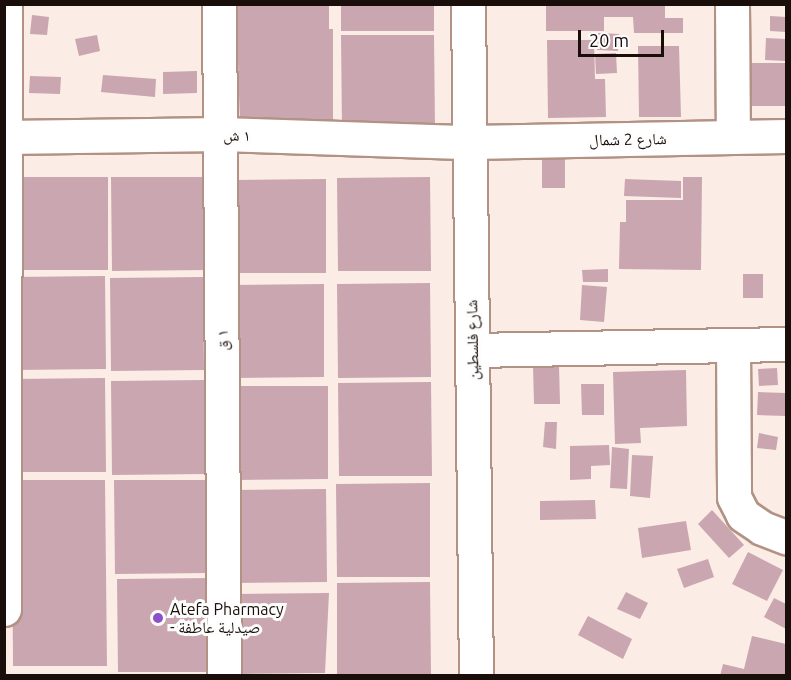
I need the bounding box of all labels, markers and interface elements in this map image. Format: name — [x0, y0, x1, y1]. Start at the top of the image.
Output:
scale bar — [581, 18, 666, 56]
text: 20 m — [589, 30, 629, 50]
street label: ١ ش — [223, 125, 251, 145]
street label: شارع 2 شمال — [589, 129, 667, 149]
street label: شارع فلسطين — [462, 300, 482, 380]
street label: ١ ق — [212, 329, 232, 351]
place label: Atefa Pharmacy - صيدلية عاطفة — [170, 599, 284, 637]
marker: Atefa Pharmacy - صيدلية عاطفة — [151, 611, 165, 625]

